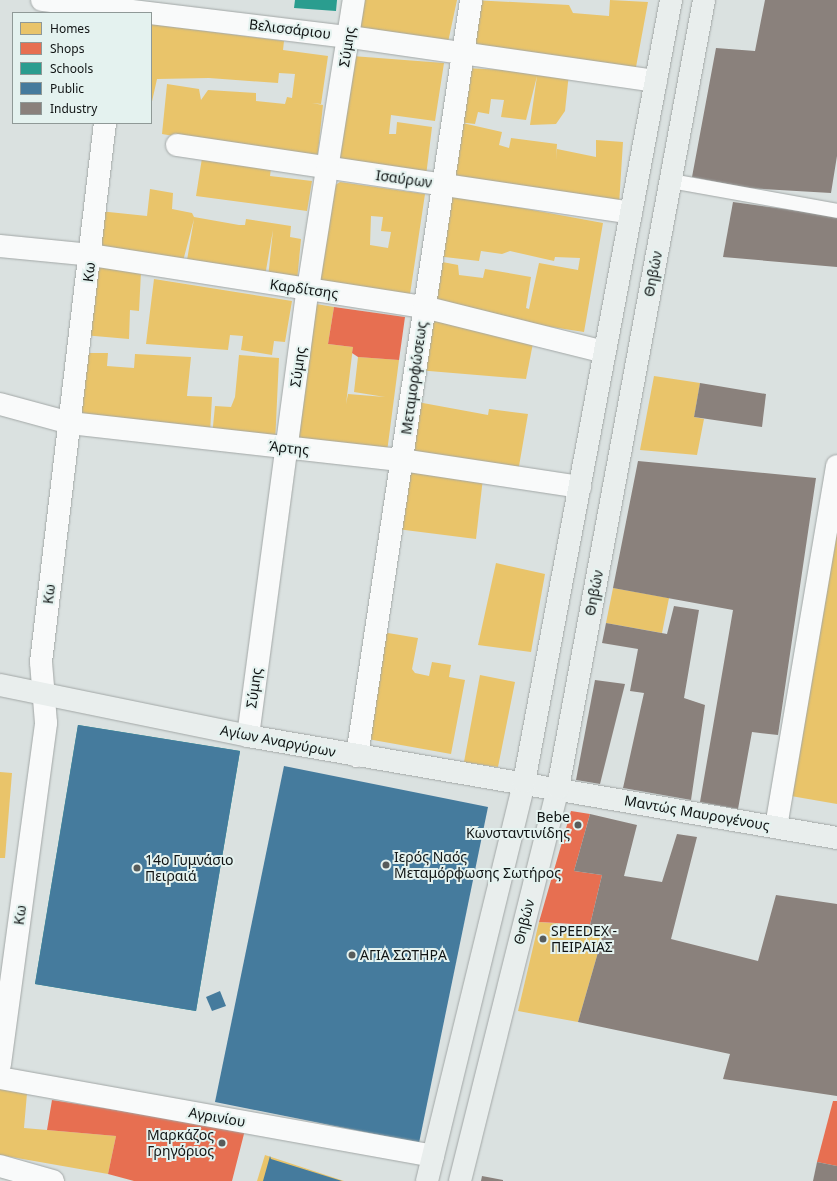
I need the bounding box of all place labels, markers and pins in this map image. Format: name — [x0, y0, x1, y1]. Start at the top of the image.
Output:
place label: Bebe Κωνσταντινίδης — [466, 809, 570, 842]
marker: Bebe Κωνσταντινίδης — [573, 820, 583, 830]
place label: Ιερός Ναός Μεταμόρφωσης Σωτήρος — [394, 849, 561, 882]
place label: 14ο Γυμνάσιο Πειραιά — [145, 852, 234, 884]
marker: Ιερός Ναός Μεταμόρφωσης Σωτήρος — [381, 860, 391, 870]
marker: 14ο Γυμνάσιο Πειραιά — [132, 863, 142, 873]
place label: SPEEDEX - ΠΕΙΡΑΙΑΣ — [551, 923, 617, 956]
marker: SPEEDEX - ΠΕΙΡΑΙΑΣ — [538, 934, 548, 944]
place label: ΑΓΙΑ ΣΩΤΗΡΑ — [360, 947, 447, 963]
marker: ΑΓΙΑ ΣΩΤΗΡΑ — [347, 950, 357, 960]
place label: Μαρκάζος Γρηγόριος — [147, 1127, 214, 1160]
marker: Μαρκάζος Γρηγόριος — [217, 1138, 227, 1148]

